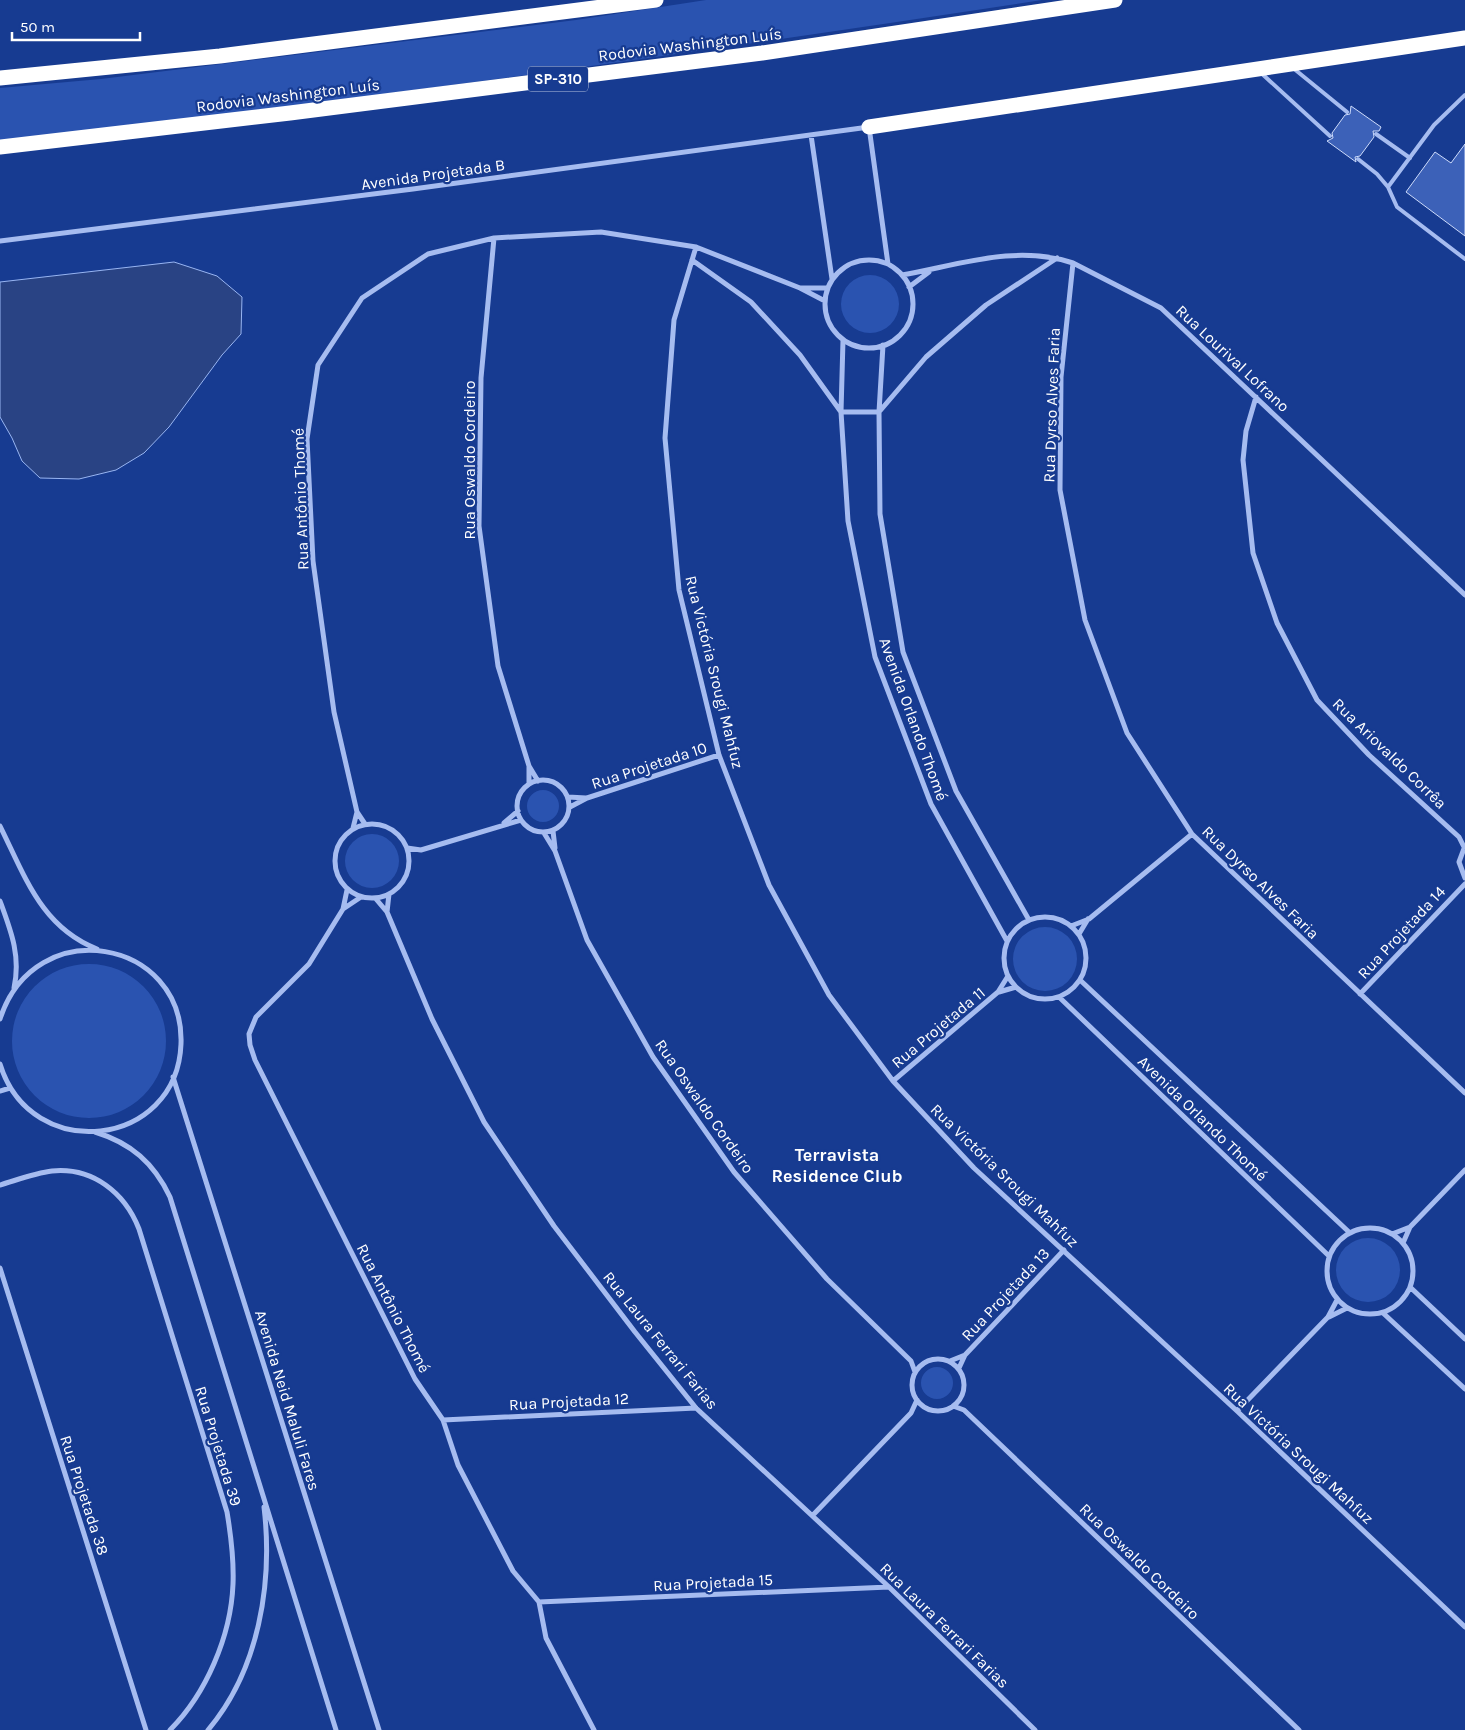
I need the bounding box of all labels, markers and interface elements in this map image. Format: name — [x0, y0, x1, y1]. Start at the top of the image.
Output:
scale bar — [12, 10, 140, 42]
text: 50 m — [20, 18, 55, 36]
street label: Rodovia Washington Luís — [597, 24, 783, 65]
road number: SP-310 — [528, 66, 588, 92]
street label: Rodovia Washington Luís — [195, 75, 381, 116]
street label: Avenida Projetada B — [360, 155, 506, 194]
street label: Rua Lourival Lofrano — [1172, 301, 1293, 416]
street label: Rua Dyrso Alves Faria — [1039, 327, 1064, 483]
street label: Rua Oswaldo Cordeiro — [460, 380, 479, 540]
street label: Rua Antônio Thomé — [289, 428, 312, 570]
street label: Rua Victória Srougi Mahfuz — [681, 574, 748, 771]
street label: Avenida Orlando Thomé — [875, 635, 952, 803]
street label: Rua Ariovaldo Corrêa — [1329, 694, 1451, 813]
street label: Rua Projetada 10 — [589, 738, 709, 793]
street label: Rua Dyrso Alves Faria — [1198, 822, 1323, 943]
street label: Rua Projetada 14 — [1354, 882, 1449, 983]
street label: Rua Projetada 11 — [888, 983, 989, 1072]
street label: Rua Oswaldo Cordeiro — [651, 1036, 758, 1177]
street label: Avenida Orlando Thomé — [1134, 1052, 1271, 1185]
street label: Rua Victória Srougi Mahfuz — [927, 1100, 1083, 1251]
district label: Terravista Residence Club — [771, 1144, 903, 1187]
street label: Rua Antônio Thomé — [353, 1241, 434, 1376]
street label: Rua Projetada 13 — [957, 1244, 1053, 1345]
street label: Rua Laura Ferrari Farias — [599, 1268, 722, 1413]
street label: Avenida Neid Maluli Fares — [251, 1308, 324, 1493]
street label: Rua Victória Srougi Mahfuz — [1220, 1379, 1378, 1528]
street label: Rua Projetada 39 — [191, 1384, 246, 1508]
street label: Rua Projetada 12 — [509, 1389, 630, 1414]
street label: Rua Projetada 38 — [56, 1433, 113, 1557]
street label: Rua Oswaldo Cordeiro — [1076, 1499, 1203, 1623]
street label: Rua Laura Ferrari Farias — [876, 1559, 1013, 1692]
street label: Rua Projetada 15 — [653, 1570, 773, 1595]

